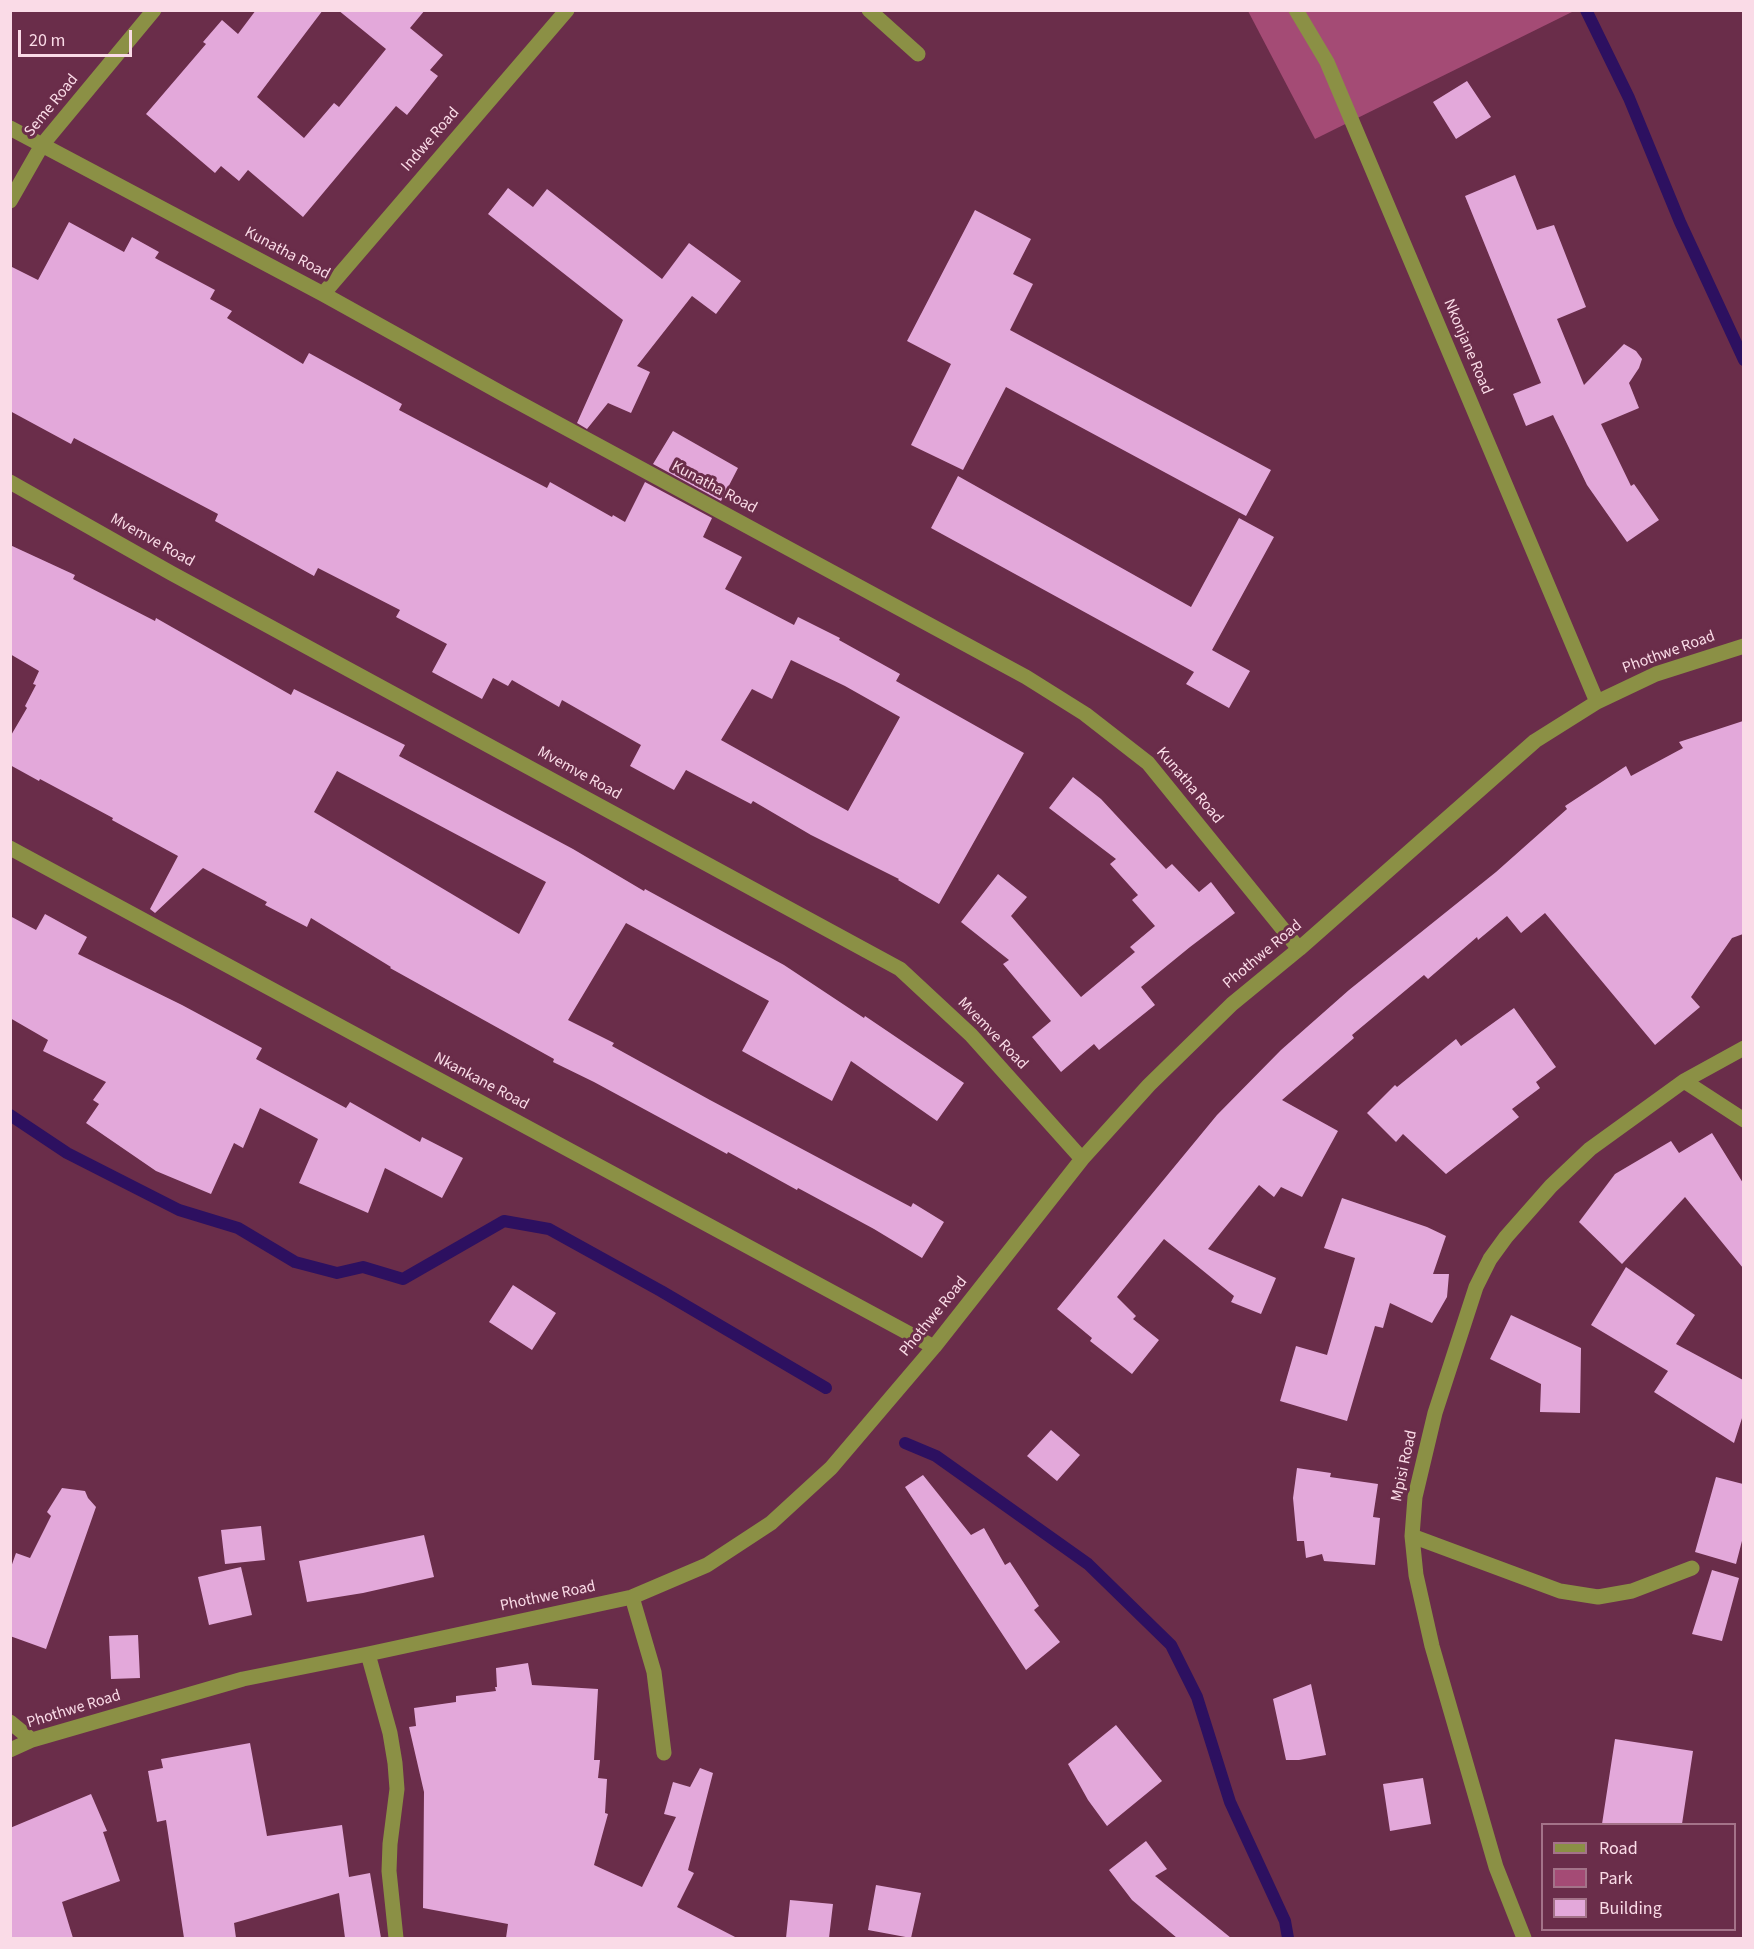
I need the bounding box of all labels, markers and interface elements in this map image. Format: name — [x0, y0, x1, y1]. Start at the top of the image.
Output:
scale bar — [21, 18, 135, 56]
text: 20 m — [29, 28, 65, 53]
street label: Seme Road — [21, 71, 83, 141]
street label: Indwe Road — [398, 104, 464, 176]
street label: Kunatha Road — [241, 223, 333, 285]
street label: Nkonjane Road — [1438, 296, 1496, 398]
street label: Kunatha Road — [668, 457, 760, 519]
street label: Mvemve Road — [107, 510, 197, 572]
street label: Phothwe Road — [1620, 627, 1718, 679]
street label: Mvemve Road — [534, 743, 624, 805]
street label: Kunatha Road — [1151, 744, 1227, 828]
street label: Phothwe Road — [1220, 916, 1306, 994]
street label: Mvemve Road — [953, 994, 1031, 1074]
street label: Nkankane Road — [430, 1049, 532, 1115]
street label: Phothwe Road — [896, 1273, 972, 1361]
street label: Mpisi Road — [1388, 1428, 1422, 1504]
street label: Phothwe Road — [498, 1578, 598, 1616]
street label: Phothwe Road — [25, 1687, 123, 1733]
legend — [1541, 1823, 1736, 1931]
text: Road — [1599, 1836, 1638, 1861]
text: Park — [1599, 1866, 1633, 1891]
text: Building — [1599, 1896, 1662, 1921]

